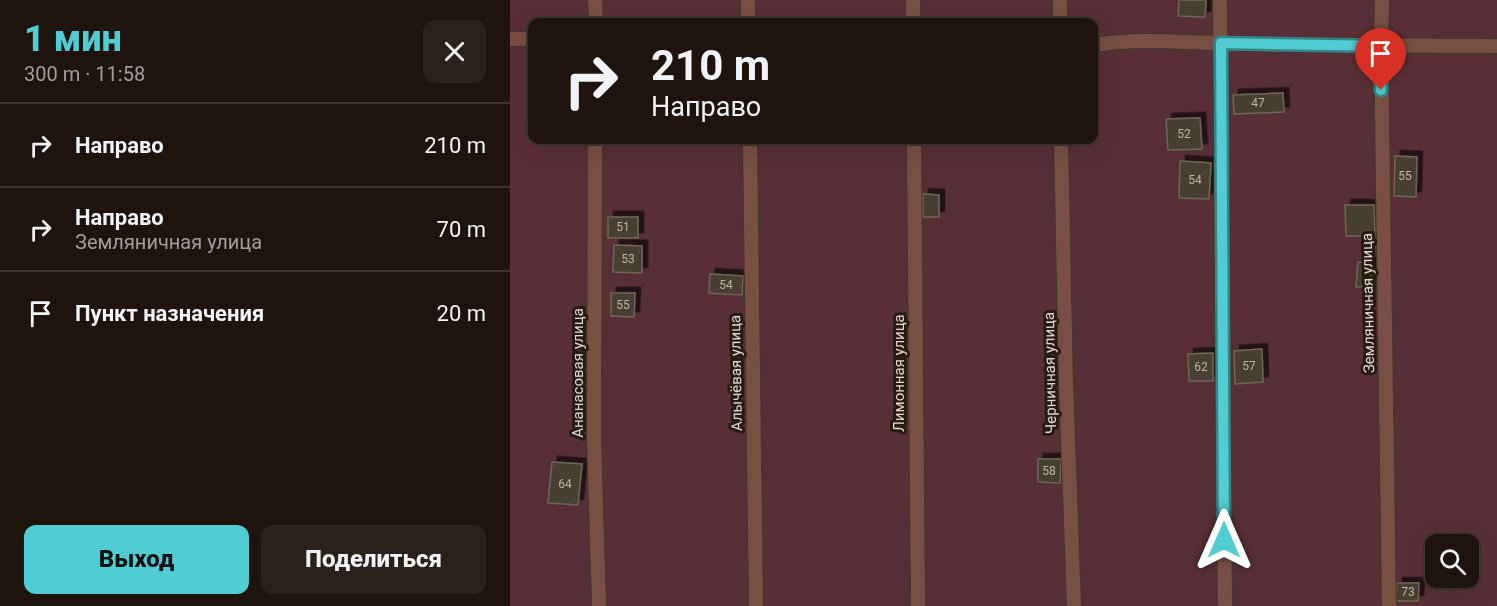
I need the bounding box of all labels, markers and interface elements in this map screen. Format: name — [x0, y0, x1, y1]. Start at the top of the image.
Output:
text: 1 мин — [24, 18, 122, 60]
button: close — [423, 20, 486, 83]
pin — [1355, 28, 1406, 90]
icon: arrive — [1364, 37, 1397, 70]
text: 210 m — [651, 41, 770, 90]
icon: right — [552, 42, 630, 120]
text: 300 m · 11:58 — [24, 62, 145, 86]
text: Направо — [651, 91, 761, 123]
house number: 47 — [1251, 96, 1265, 110]
house number: 52 — [1177, 127, 1191, 141]
icon: right — [24, 129, 57, 162]
text: Направо — [75, 133, 164, 158]
text: 210 m — [424, 133, 486, 158]
house number: 55 — [1398, 169, 1412, 183]
house number: 54 — [1188, 173, 1202, 187]
text: Направо — [75, 205, 164, 230]
icon: right — [24, 213, 57, 246]
text: 70 m — [437, 217, 486, 242]
house number: 51 — [616, 220, 630, 234]
text: Земляничная улица — [75, 230, 262, 254]
street label: Земляничная улица — [1358, 233, 1378, 373]
house number: 53 — [621, 252, 635, 266]
house number: 54 — [719, 278, 733, 292]
icon: arrive — [24, 297, 57, 330]
house number: 55 — [616, 298, 630, 312]
text: Пункт назначения — [75, 301, 264, 326]
text: 20 m — [437, 301, 486, 326]
street label: Ананасовая улица — [569, 308, 587, 438]
street label: Черничная улица — [1040, 312, 1060, 434]
street label: Лимонная улица — [890, 314, 908, 432]
street label: Алычёвая улица — [726, 315, 746, 431]
house number: 57 — [1242, 359, 1256, 373]
house number: 62 — [1194, 360, 1208, 374]
house number: 58 — [1042, 464, 1056, 478]
house number: 64 — [558, 477, 572, 491]
position arrow — [1192, 508, 1256, 572]
button: Выход — [24, 525, 249, 594]
button: Поделиться — [261, 525, 486, 594]
map controls — [1425, 534, 1479, 588]
button: search — [1425, 534, 1479, 588]
house number: 73 — [1401, 585, 1415, 599]

